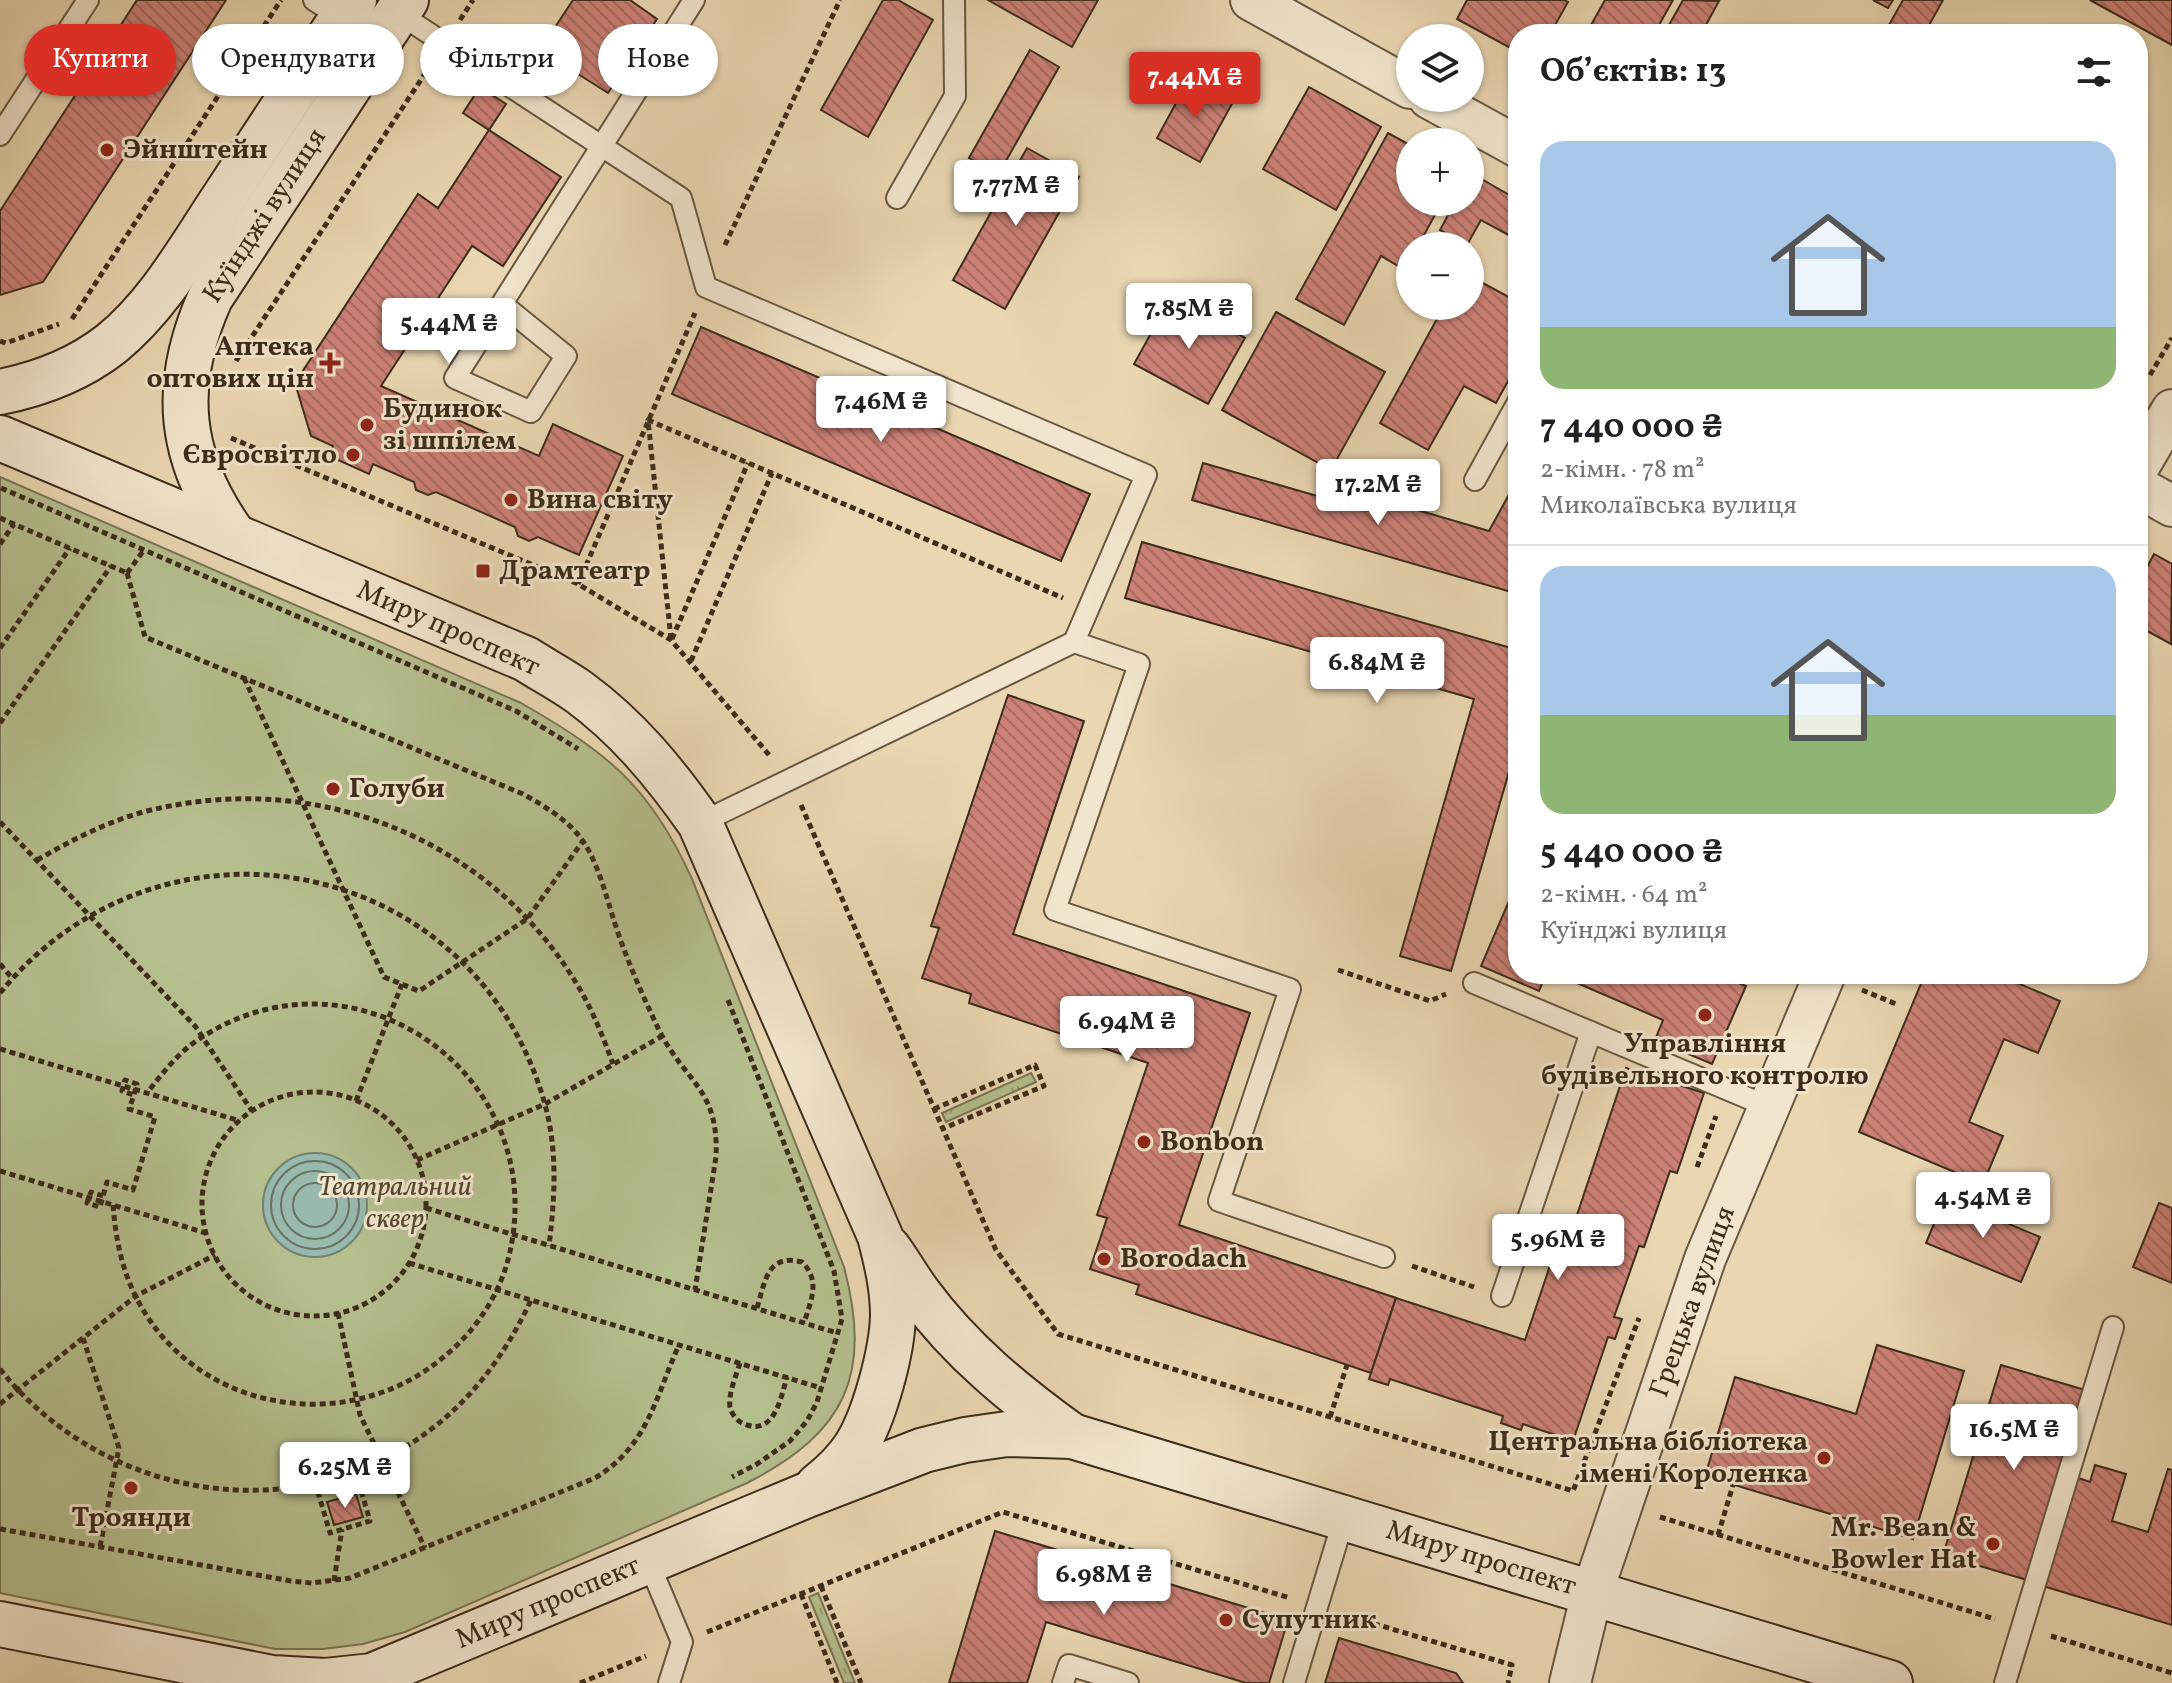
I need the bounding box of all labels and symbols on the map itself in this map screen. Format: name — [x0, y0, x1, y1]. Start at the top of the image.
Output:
pin: 7.44M ₴ — [1121, 52, 1269, 120]
street label: Куїнджі вулиця — [194, 121, 336, 311]
place label: Эйнштейн — [123, 131, 268, 170]
marker: Эйнштейн — [98, 141, 116, 159]
pin: 7.77M ₴ — [942, 160, 1090, 228]
pin: 7.85M ₴ — [1115, 283, 1263, 351]
pin: 5.44M ₴ — [375, 298, 523, 366]
place label: Аптека оптових цін — [146, 328, 314, 399]
marker: Аптека оптових цін — [321, 354, 339, 372]
pin: 7.46M ₴ — [807, 376, 955, 444]
place label: Будинок зі шпілем — [383, 390, 516, 461]
marker: Будинок зі шпілем — [358, 416, 376, 434]
place label: Євросвітло — [183, 436, 337, 475]
marker: Євросвітло — [344, 446, 362, 464]
pin: 17.2M ₴ — [1304, 459, 1452, 527]
place label: Вина світу — [527, 481, 673, 520]
marker: Вина світу — [502, 491, 520, 509]
place label: Драмтеатр — [499, 552, 650, 591]
marker: Драмтеатр — [474, 562, 492, 580]
street label: Миру проспект — [350, 571, 546, 687]
pin: 6.84M ₴ — [1303, 637, 1451, 705]
place label: Голуби — [349, 770, 445, 809]
marker: Голуби — [324, 780, 342, 798]
pin: 6.94M ₴ — [1053, 996, 1201, 1064]
marker: Управління будівельного контролю — [1696, 1006, 1714, 1024]
place label: Управління будівельного контролю — [1541, 1025, 1869, 1096]
place label: Bonbon — [1160, 1123, 1264, 1162]
marker: Bonbon — [1135, 1133, 1153, 1151]
park label: Театральний сквер — [318, 1168, 472, 1239]
pin: 4.54M ₴ — [1909, 1172, 2057, 1240]
street label: Грецька вулиця — [1640, 1201, 1746, 1403]
pin: 5.96M ₴ — [1484, 1214, 1632, 1282]
place label: Borodach — [1120, 1240, 1247, 1279]
marker: Borodach — [1095, 1250, 1113, 1268]
pin: 16.5M ₴ — [1940, 1404, 2088, 1472]
place label: Центральна бібліотека імені Короленка — [1488, 1423, 1808, 1494]
pin: 6.25M ₴ — [271, 1442, 419, 1510]
marker: Центральна бібліотека імені Короленка — [1815, 1449, 1833, 1467]
marker: Троянди — [122, 1479, 140, 1497]
place label: Троянди — [71, 1499, 191, 1538]
place label: Mr. Bean & Bowler Hat — [1830, 1509, 1977, 1580]
street label: Миру проспект — [1381, 1512, 1581, 1606]
marker: Mr. Bean & Bowler Hat — [1984, 1535, 2002, 1553]
street label: Миру проспект — [450, 1547, 646, 1659]
pin: 6.98M ₴ — [1030, 1549, 1178, 1617]
place label: Супутник — [1242, 1601, 1377, 1640]
marker: Супутник — [1217, 1611, 1235, 1629]

